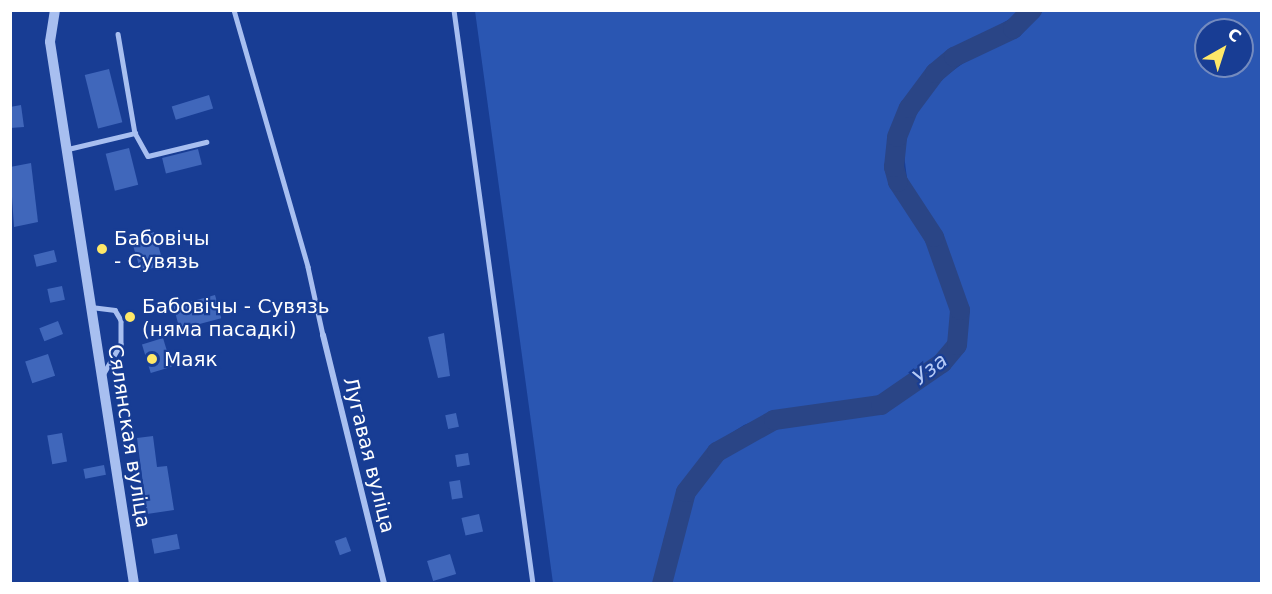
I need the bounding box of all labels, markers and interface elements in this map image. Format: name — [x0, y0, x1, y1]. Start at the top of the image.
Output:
north arrow — [1194, 18, 1254, 78]
text: С — [1224, 24, 1245, 46]
place label: Бабовічы - Сувязь — [114, 226, 209, 273]
marker: Бабовічы - Сувязь — [95, 242, 109, 256]
place label: Бабовічы - Сувязь (няма пасадкі) — [142, 294, 329, 341]
marker: Бабовічы - Сувязь (няма пасадкі) — [123, 310, 137, 324]
street label: Сялянская вуліца — [103, 343, 155, 529]
place label: Маяк — [164, 347, 218, 371]
water label: Уза — [908, 348, 952, 390]
marker: Маяк — [145, 352, 159, 366]
street label: Лугавая вуліца — [338, 375, 400, 535]

